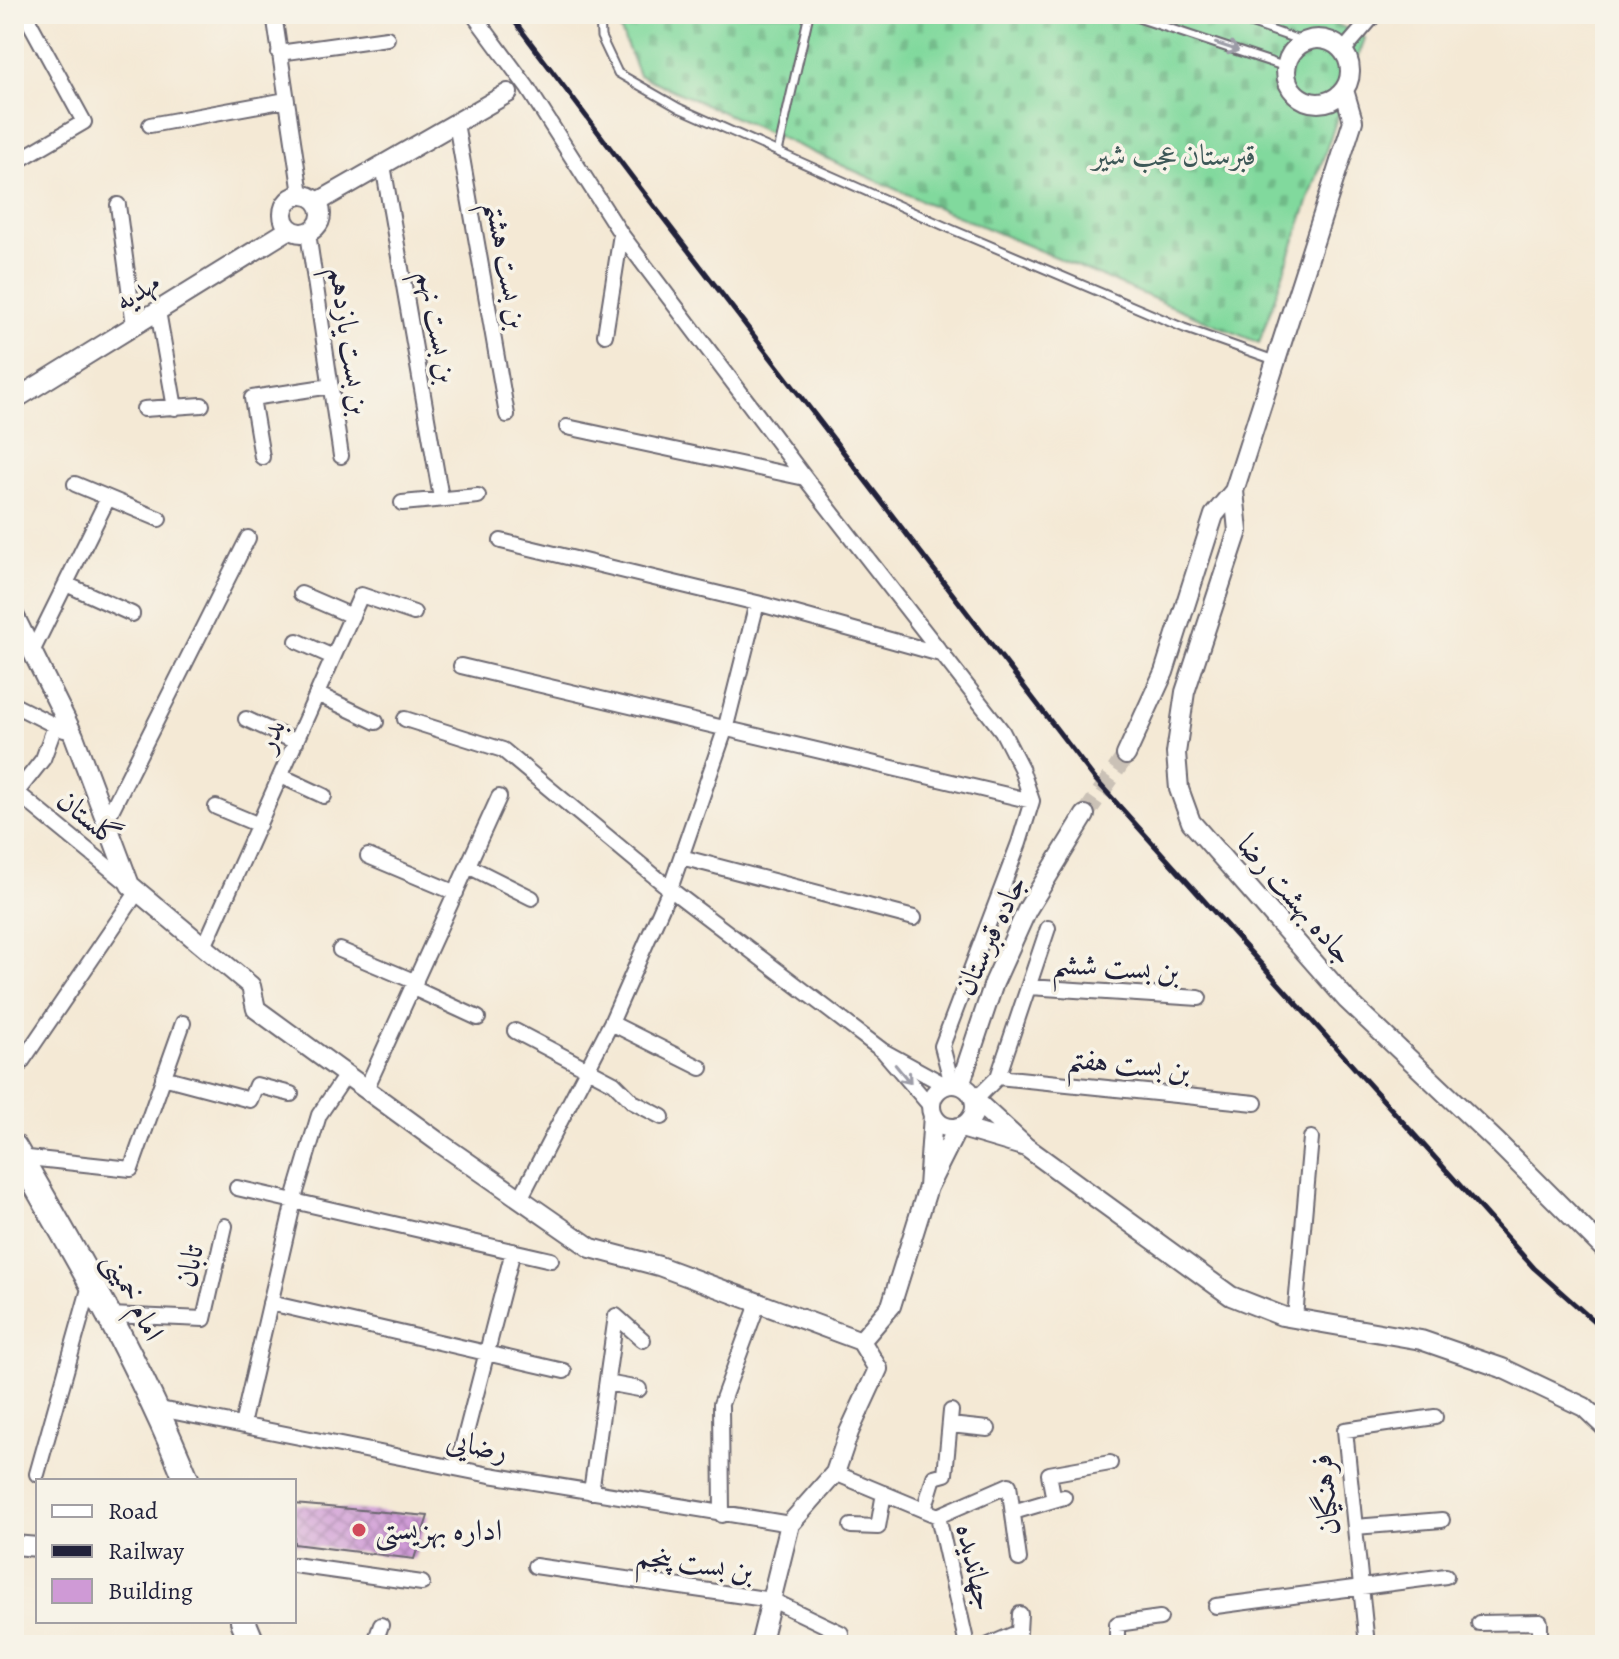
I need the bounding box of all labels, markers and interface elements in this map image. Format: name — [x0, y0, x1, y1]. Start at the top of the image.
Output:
one-way arrow — [1214, 41, 1239, 56]
park label: قبرستان عجب شیر — [1089, 135, 1256, 175]
street label: بن بست هشتم — [467, 198, 538, 334]
street label: مهدیه — [106, 262, 168, 320]
street label: بن بست یازدهم — [312, 264, 380, 419]
street label: بن بست نهم — [401, 268, 468, 388]
street label: بدر — [244, 712, 295, 760]
street label: گلستان — [49, 780, 129, 856]
street label: جاده بهشت رضا — [1228, 825, 1364, 973]
street label: جاده قبرستان — [945, 868, 1035, 1002]
street label: بن بست ششم — [1050, 943, 1181, 1000]
street label: بن بست هفتم — [1064, 1038, 1193, 1099]
one-way arrow — [893, 1064, 911, 1084]
street label: تابان — [165, 1241, 213, 1291]
street label: امام خمینی — [89, 1244, 174, 1350]
street label: رضایی — [443, 1419, 511, 1471]
street label: فرهنگیان — [1301, 1452, 1349, 1538]
legend — [36, 1479, 296, 1623]
text: Road — [108, 1495, 158, 1527]
place label: اداره بهزیستی — [375, 1510, 502, 1552]
street label: جهاندیده — [947, 1519, 1005, 1615]
marker: اداره بهزیستی — [350, 1521, 368, 1539]
text: Railway — [108, 1535, 184, 1567]
street label: بن بست پنجم — [633, 1535, 757, 1599]
text: Building — [108, 1575, 193, 1607]

